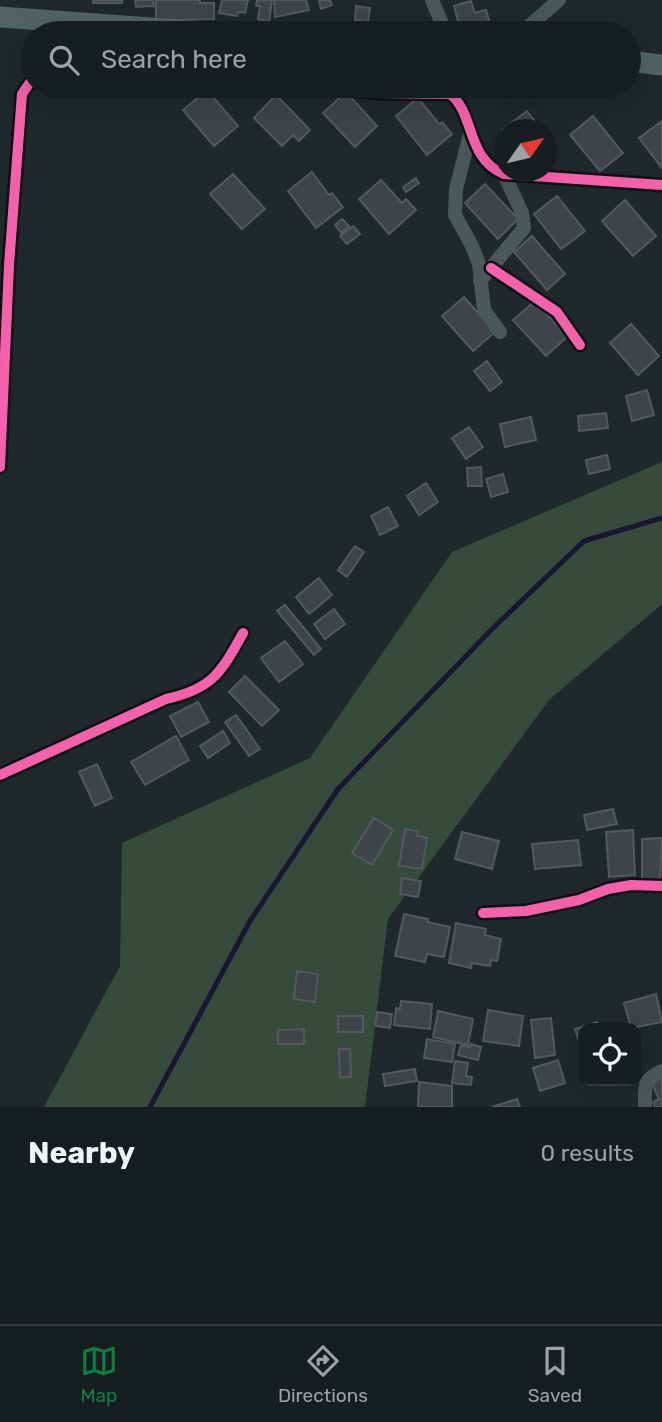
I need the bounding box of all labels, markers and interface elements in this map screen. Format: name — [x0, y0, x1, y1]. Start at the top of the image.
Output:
search box — [21, 21, 641, 98]
icon: search — [45, 41, 83, 79]
text: Search here — [101, 44, 247, 75]
north arrow — [494, 119, 557, 182]
map controls — [578, 1023, 641, 1086]
button: locate — [578, 1023, 641, 1086]
text: Nearby — [28, 1135, 135, 1171]
text: 0 results — [540, 1139, 634, 1167]
tab: Map — [80, 1342, 118, 1407]
tab: Directions — [278, 1342, 368, 1407]
tab: Saved — [528, 1342, 582, 1407]

